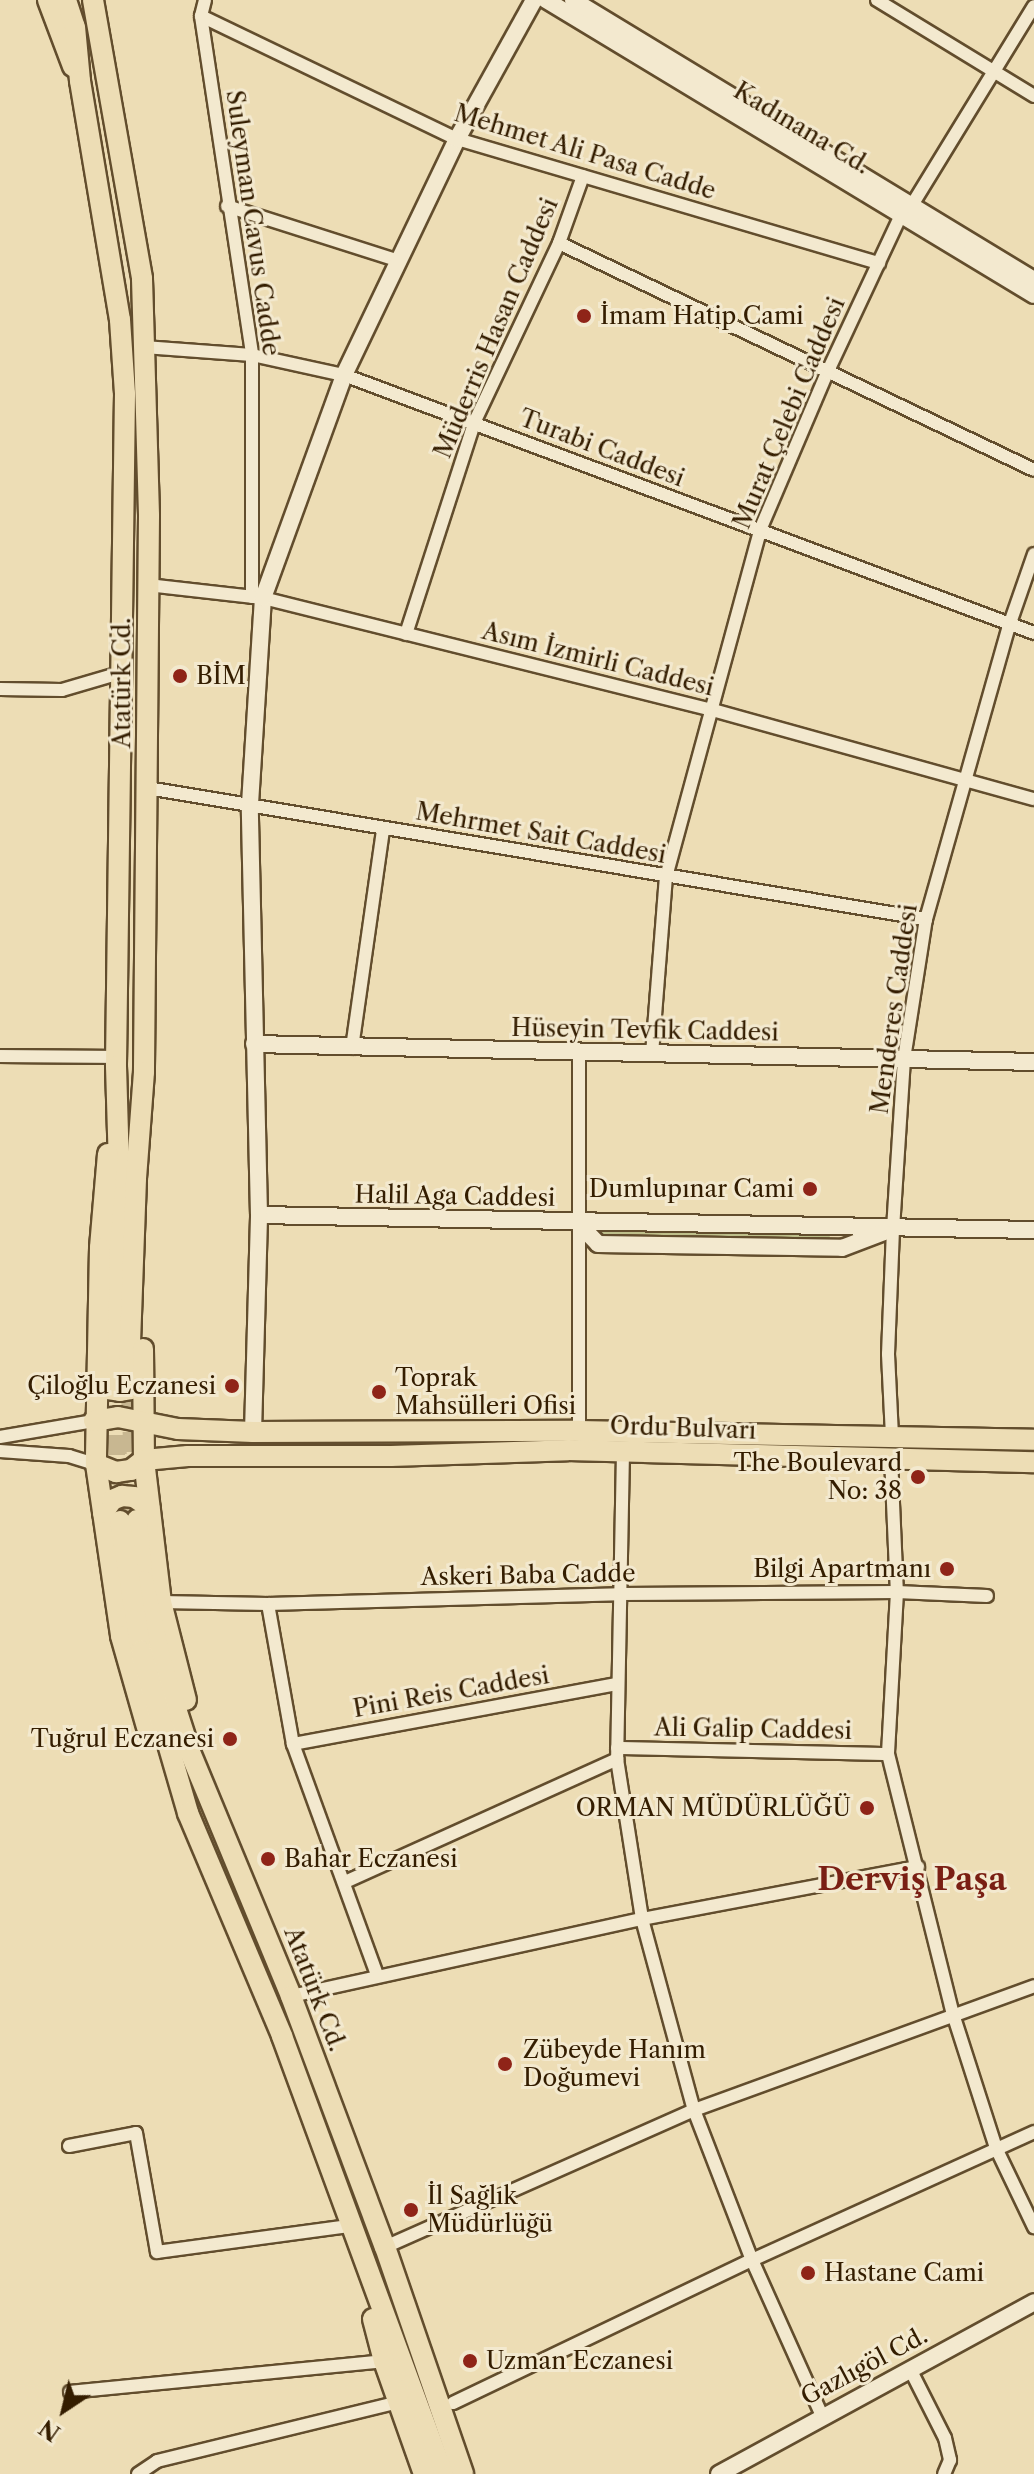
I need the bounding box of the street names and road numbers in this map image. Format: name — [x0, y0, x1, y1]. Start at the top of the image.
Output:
street label: Kadınana Cd. — [728, 76, 876, 180]
street label: Suleyman Cavus Cadde — [220, 88, 286, 358]
street label: Mehmet Ali Pasa Cadde — [450, 98, 720, 206]
street label: Müderris Hasan Caddesi — [428, 194, 564, 462]
street label: Murat Çelebi Caddesi — [727, 293, 851, 533]
street label: Turabi Caddesi — [515, 403, 689, 493]
street label: Asım İzmirli Caddesi — [479, 616, 717, 702]
street label: Atatürk Cd. — [108, 617, 136, 749]
street label: Mehrmet Sait Caddesi — [414, 797, 668, 869]
street label: Menderes Caddesi — [865, 902, 923, 1116]
street label: Hüseyin Tevfik Caddesi — [510, 1013, 780, 1047]
street label: Halil Aga Caddesi — [354, 1180, 556, 1212]
street label: Ordu Bulvarı — [609, 1411, 757, 1445]
street label: Askeri Baba Cadde — [420, 1559, 636, 1591]
street label: Pini Reis Caddesi — [351, 1661, 551, 1723]
street label: Ali Galip Caddesi — [654, 1713, 852, 1745]
street label: Atatürk Cd. — [278, 1923, 352, 2055]
street label: Gazlıgöl Cd. — [796, 2321, 932, 2411]

